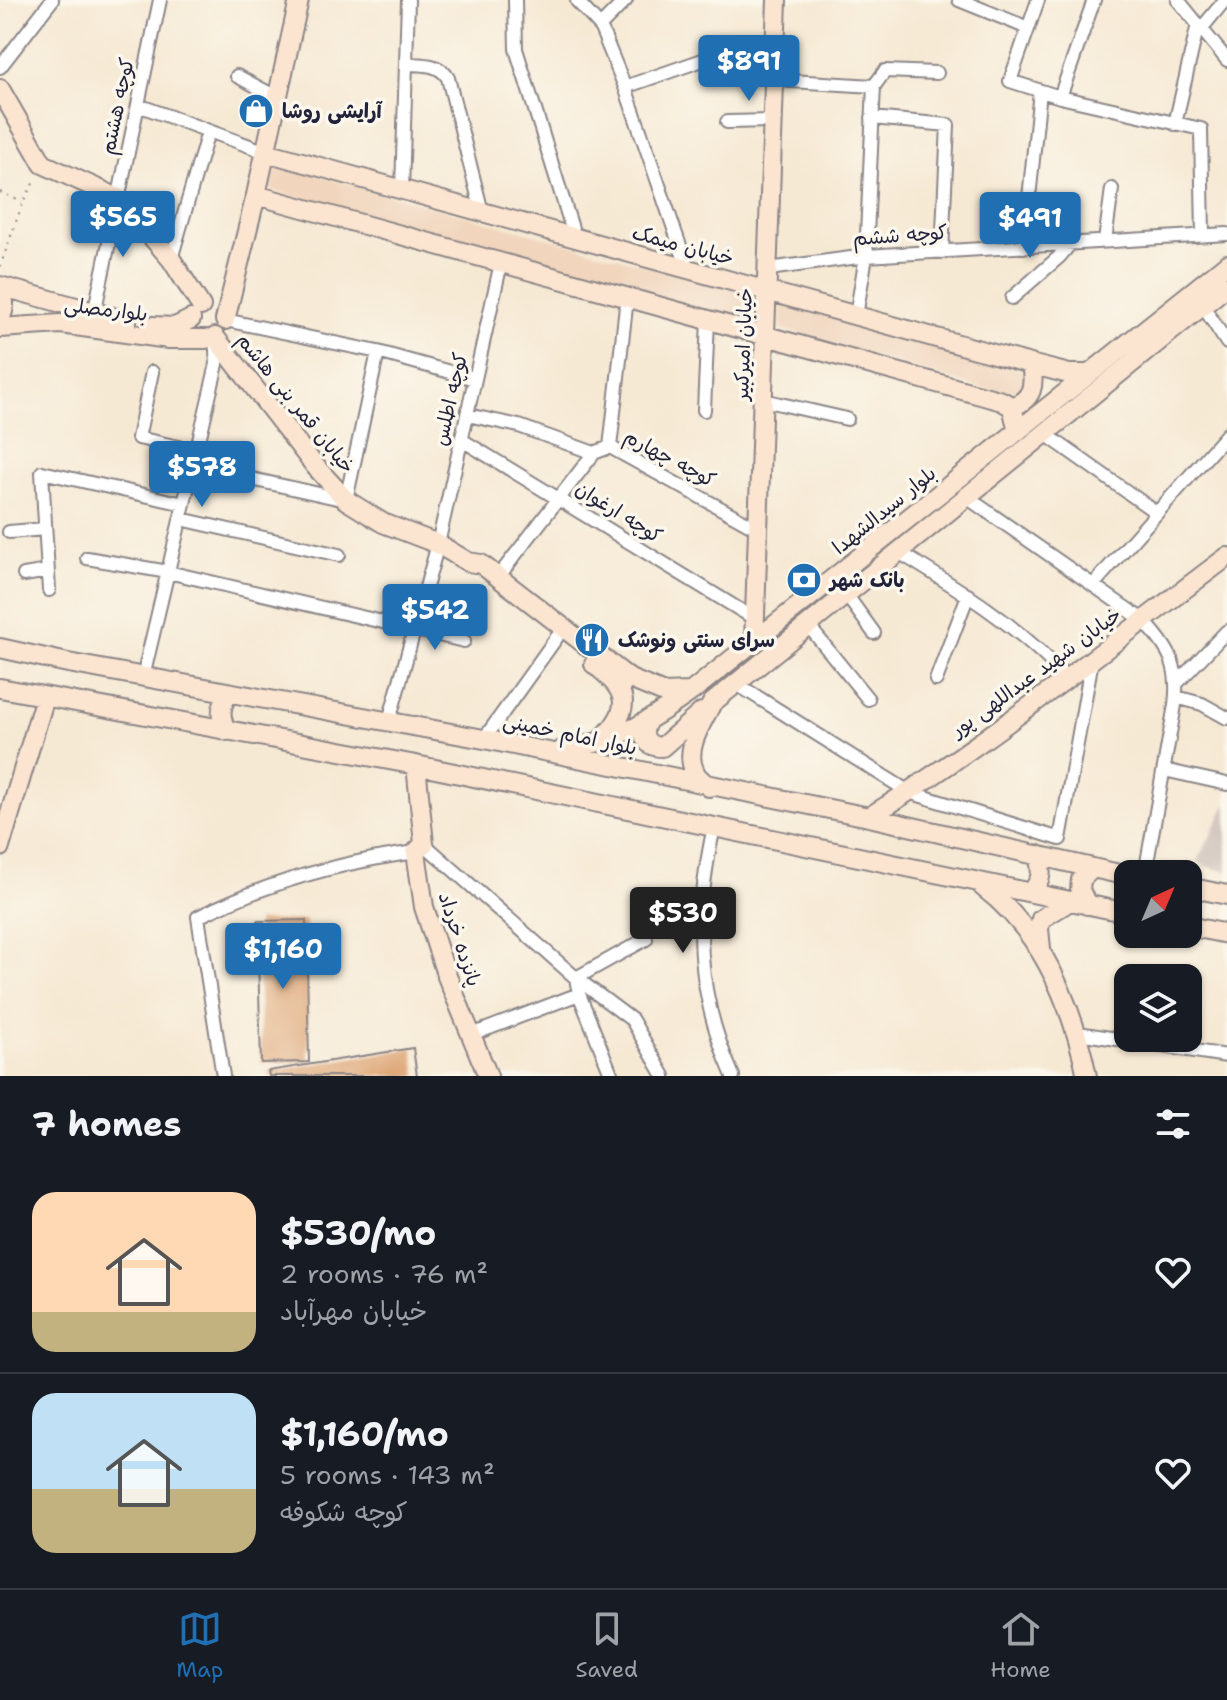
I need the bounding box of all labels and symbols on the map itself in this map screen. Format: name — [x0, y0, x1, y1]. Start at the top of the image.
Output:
pin: $891 — [702, 35, 796, 103]
street label: کوچه هشتم — [94, 55, 142, 157]
shop icon: آرایشی روشا — [237, 92, 275, 130]
place label: آرایشی روشا — [282, 98, 384, 124]
pin: $565 — [76, 191, 170, 259]
pin: $491 — [983, 192, 1077, 260]
street label: خیابان میمک — [629, 219, 737, 271]
street label: کوچه ششم — [852, 219, 948, 253]
street label: خیابان امیرکبیر — [728, 287, 758, 403]
street label: بلوارمصلی — [63, 291, 149, 327]
street label: خیابان قمر بنی هاشم — [230, 327, 361, 480]
street label: کوچه اطلس — [427, 350, 473, 448]
street label: کوچه چهارم — [619, 423, 720, 495]
pin: $578 — [155, 441, 249, 509]
street label: بلوار سیدالشهدا — [827, 460, 941, 560]
street label: کوچه ارغوان — [571, 475, 667, 549]
bank icon: بانک شهر — [785, 561, 823, 599]
place label: بانک شهر — [828, 567, 904, 593]
pin: $542 — [388, 584, 482, 652]
street label: خیابان شهید عبداللهی پور — [944, 601, 1126, 744]
restaurant icon: سرای سنتی ونوشک — [573, 621, 611, 659]
place label: سرای سنتی ونوشک — [618, 627, 775, 653]
street label: بلوار امام خمینی — [500, 707, 639, 763]
north arrow — [1114, 860, 1202, 948]
pin: $530 — [636, 887, 730, 955]
street label: پانزده خرداد — [433, 888, 487, 990]
pin: $1,160 — [218, 923, 348, 991]

